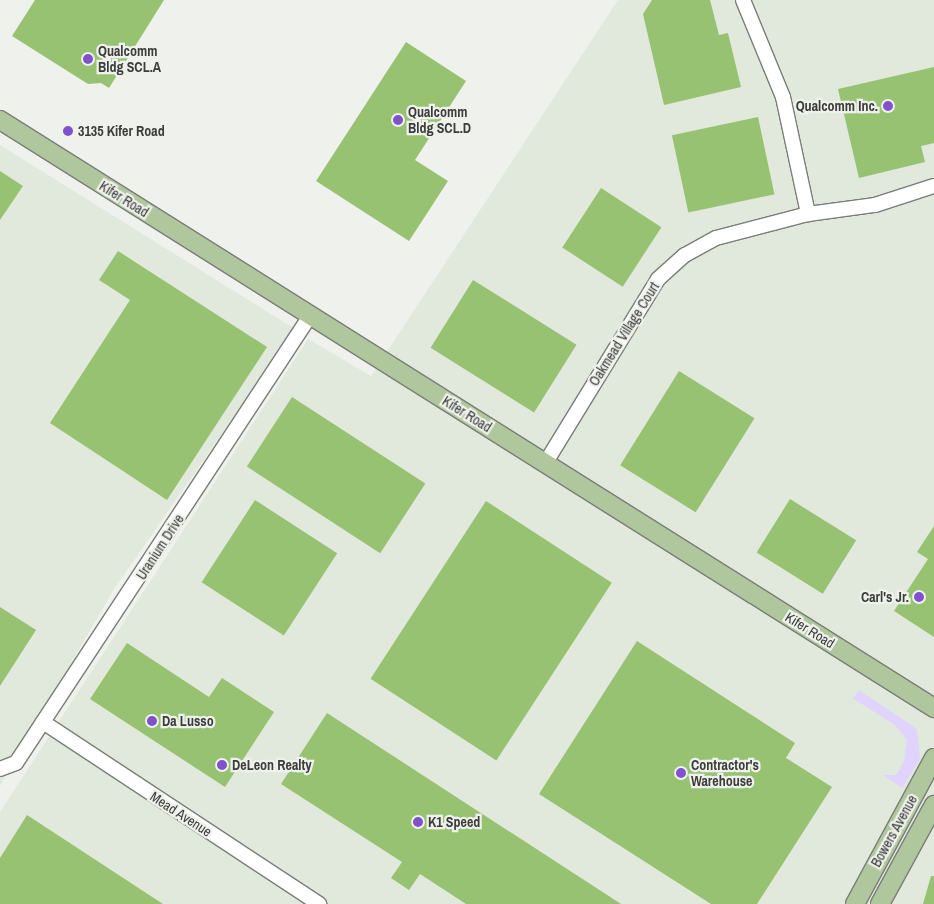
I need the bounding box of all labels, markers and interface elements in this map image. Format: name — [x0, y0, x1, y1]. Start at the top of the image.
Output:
place label: Qualcomm Bldg SCL.A — [98, 43, 161, 75]
marker: Qualcomm Bldg SCL.A — [82, 53, 94, 65]
place label: Qualcomm Inc. — [796, 98, 878, 114]
marker: Qualcomm Inc. — [882, 100, 894, 112]
place label: Qualcomm Bldg SCL.D — [408, 104, 471, 136]
marker: Qualcomm Bldg SCL.D — [392, 114, 404, 126]
place label: 3135 Kifer Road — [78, 123, 165, 139]
marker: 3135 Kifer Road — [62, 125, 74, 137]
street label: Kifer Road — [96, 177, 152, 221]
street label: Oakmead Village Court — [585, 279, 663, 389]
street label: Kifer Road — [439, 392, 495, 436]
street label: Uranium Drive — [133, 511, 187, 583]
place label: Carl's Jr. — [861, 589, 909, 605]
marker: Carl's Jr. — [913, 591, 925, 603]
street label: Kifer Road — [782, 608, 838, 652]
place label: Da Lusso — [162, 713, 214, 729]
marker: Da Lusso — [146, 715, 158, 727]
place label: DeLeon Realty — [232, 757, 312, 773]
place label: Contractor's Warehouse — [691, 757, 759, 790]
marker: DeLeon Realty — [216, 759, 228, 771]
marker: Contractor's Warehouse — [675, 767, 687, 779]
street label: Mead Avenue — [147, 788, 215, 840]
street label: Bowers Avenue — [867, 792, 921, 870]
place label: K1 Speed — [428, 814, 480, 830]
marker: K1 Speed — [412, 816, 424, 828]

